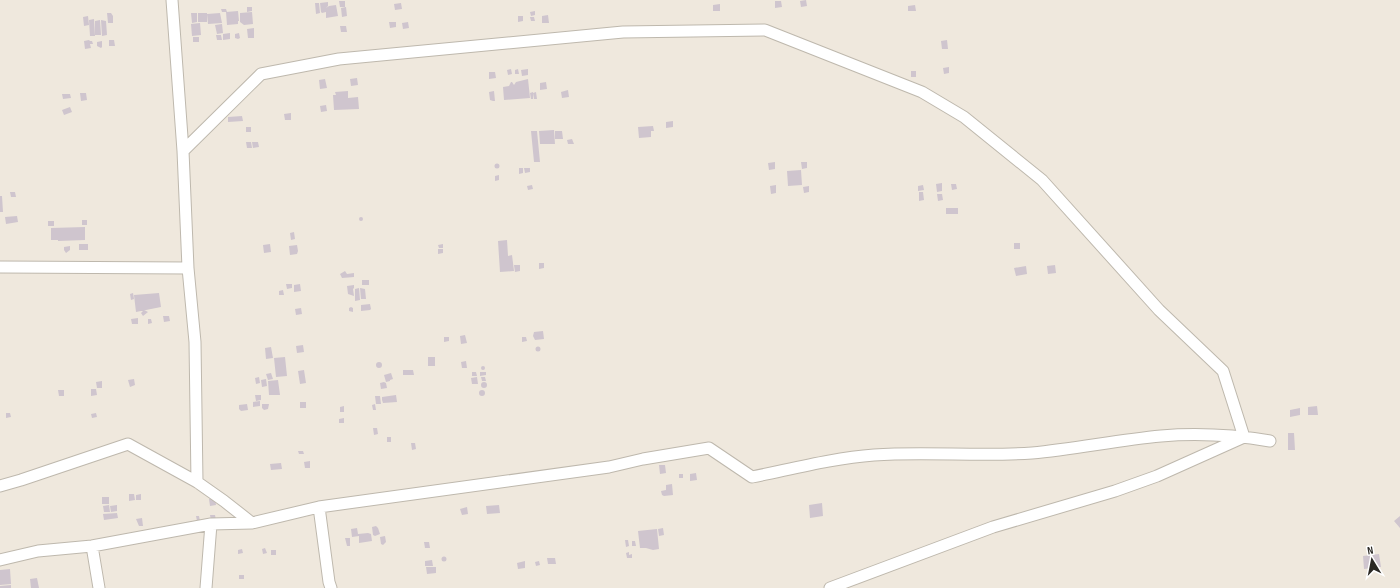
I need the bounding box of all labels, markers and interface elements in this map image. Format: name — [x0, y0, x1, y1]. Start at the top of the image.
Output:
north arrow — [1352, 540, 1392, 580]
text: N — [1366, 544, 1374, 558]

